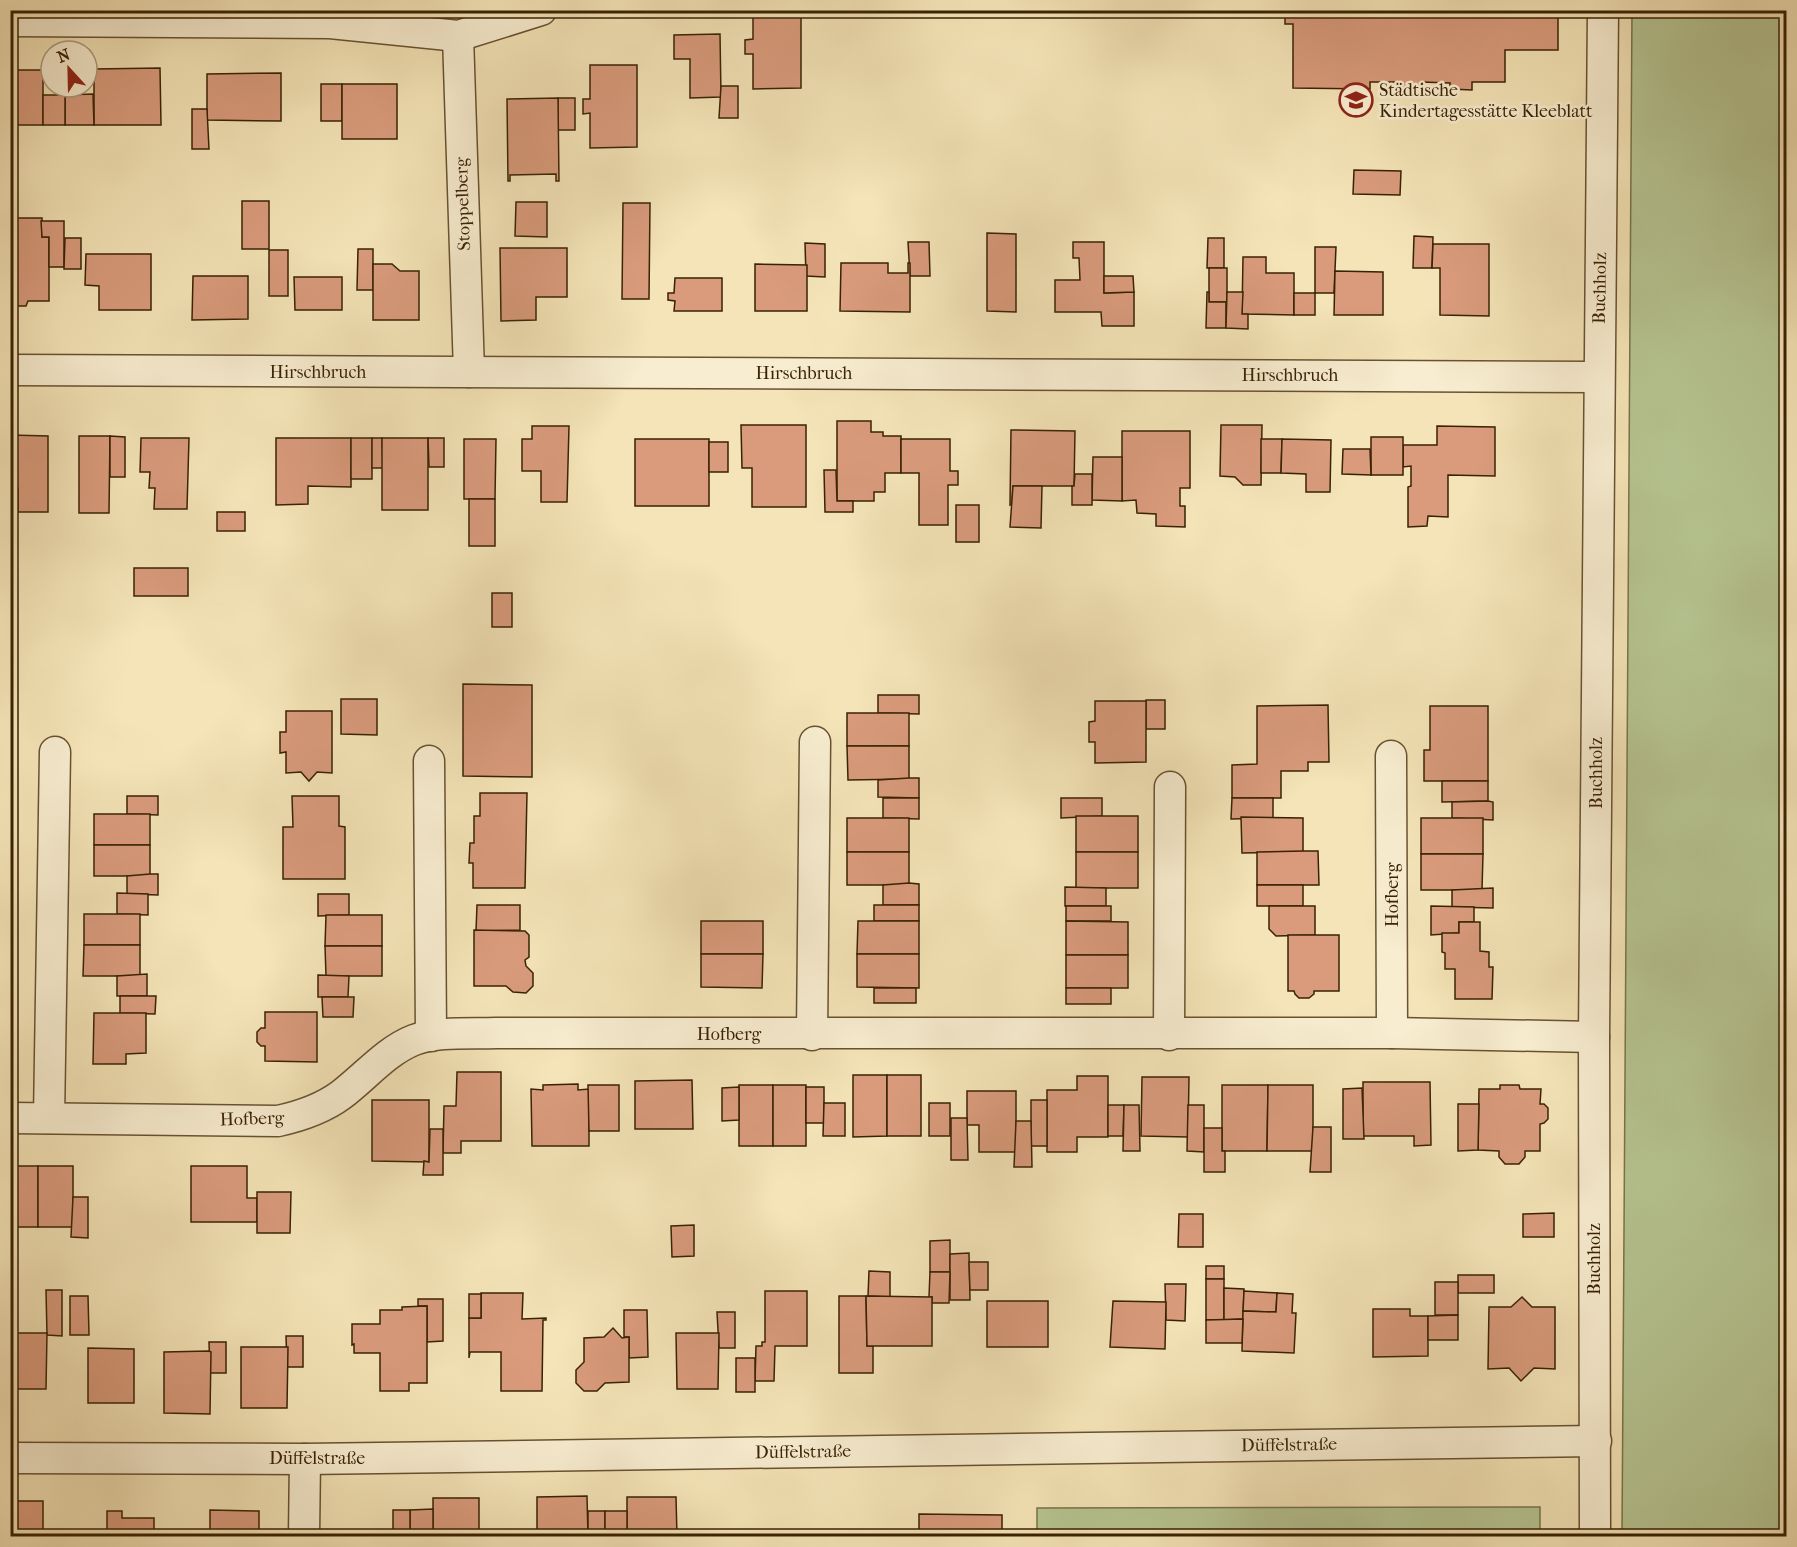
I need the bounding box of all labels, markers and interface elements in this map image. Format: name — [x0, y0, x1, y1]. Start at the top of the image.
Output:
north arrow — [39, 39, 99, 99]
text: N — [54, 44, 74, 67]
place label: Städtische Kindertagesstätte Kleeblatt — [1379, 80, 1593, 122]
school or university icon: Städtische Kindertagesstätte Kleeblatt — [1338, 82, 1374, 118]
street label: Stoppelberg — [451, 156, 475, 251]
street label: Buchholz — [1589, 252, 1611, 324]
street label: Hirschbruch — [270, 362, 366, 383]
street label: Hirschbruch — [756, 363, 852, 384]
street label: Hirschbruch — [1242, 365, 1338, 386]
street label: Buchholz — [1586, 737, 1607, 809]
street label: Hofberg — [1382, 862, 1403, 927]
street label: Hofberg — [697, 1024, 762, 1045]
street label: Hofberg — [219, 1107, 285, 1131]
street label: Buchholz — [1584, 1223, 1605, 1295]
street label: Düffelstraße — [1241, 1434, 1337, 1456]
street label: Düffelstraße — [755, 1441, 851, 1463]
street label: Düffelstraße — [269, 1448, 365, 1469]

